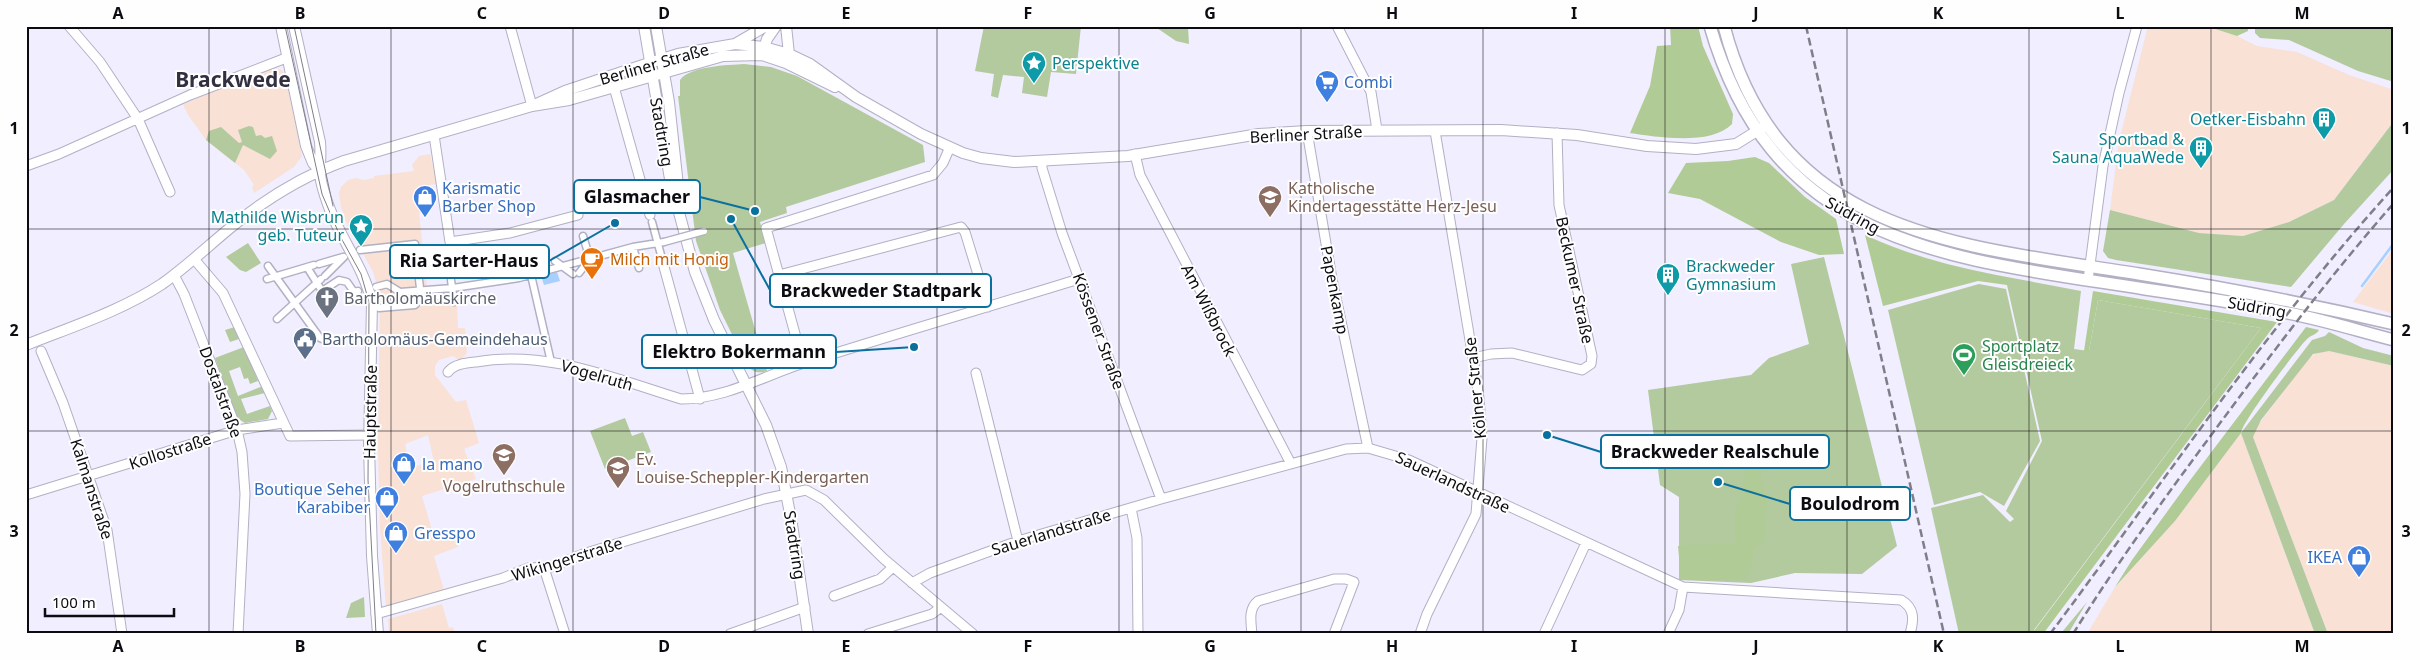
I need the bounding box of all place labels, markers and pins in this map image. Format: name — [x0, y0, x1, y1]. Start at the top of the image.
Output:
place icon: Perspektive — [1021, 50, 1047, 84]
place label: Perspektive — [1052, 52, 1139, 74]
supermarket icon: Combi — [1314, 69, 1340, 103]
place label: Combi — [1344, 71, 1393, 93]
building icon: Oetker-Eisbahn — [2311, 106, 2337, 140]
place label: Oetker-Eisbahn — [2190, 108, 2306, 130]
place label: Sportbad & Sauna AquaWede — [2052, 128, 2184, 168]
building icon: Sportbad & Sauna AquaWede — [2188, 135, 2214, 169]
place label: Karismatic Barber Shop — [442, 177, 536, 217]
place label: Katholische Kindertagesstätte Herz-Jesu — [1288, 177, 1497, 217]
callout: Glasmacher — [574, 180, 700, 213]
shop icon: Karismatic Barber Shop — [412, 184, 438, 218]
school or university icon: Katholische Kindertagesstätte Herz-Jesu — [1257, 184, 1283, 218]
place label: Mathilde Wisbrun geb. Tuteur — [211, 206, 344, 246]
place icon: Mathilde Wisbrun geb. Tuteur — [348, 213, 374, 247]
callout: Ria Sarter-Haus — [390, 245, 549, 278]
cafe icon: Milch mit Honig — [579, 246, 605, 280]
place label: Milch mit Honig — [610, 248, 729, 270]
place label: Brackweder Gymnasium — [1686, 255, 1776, 295]
building icon: Brackweder Gymnasium — [1655, 262, 1681, 296]
callout: Brackweder Stadtpark — [770, 274, 991, 307]
church icon: Bartholomäuskirche — [314, 285, 340, 319]
place label: Bartholomäuskirche — [344, 287, 496, 309]
public building icon: Bartholomäus-Gemeindehaus — [292, 326, 318, 360]
place label: Bartholomäus-Gemeindehaus — [322, 328, 548, 350]
callout: Elektro Bokermann — [642, 335, 836, 368]
place label: Sportplatz Gleisdreieck — [1982, 335, 2074, 375]
sports icon: Sportplatz Gleisdreieck — [1951, 342, 1977, 376]
callout: Brackweder Realschule — [1601, 435, 1829, 468]
school or university icon: Vogelruthschule — [491, 442, 517, 476]
place label: Ev. Louise-Scheppler-Kindergarten — [636, 448, 869, 488]
shop icon: la mano — [391, 451, 417, 485]
place label: la mano — [422, 453, 483, 475]
school or university icon: Ev. Louise-Scheppler-Kindergarten — [605, 455, 631, 489]
place label: Vogelruthschule — [443, 475, 565, 497]
place label: Boutique Seher Karabiber — [254, 478, 370, 518]
shop icon: Boutique Seher Karabiber — [374, 485, 400, 519]
callout: Boulodrom — [1790, 487, 1910, 520]
shop icon: Gresspo — [383, 520, 409, 554]
place label: Gresspo — [414, 522, 476, 544]
shop icon: IKEA — [2346, 544, 2372, 578]
place label: IKEA — [2308, 546, 2343, 568]

